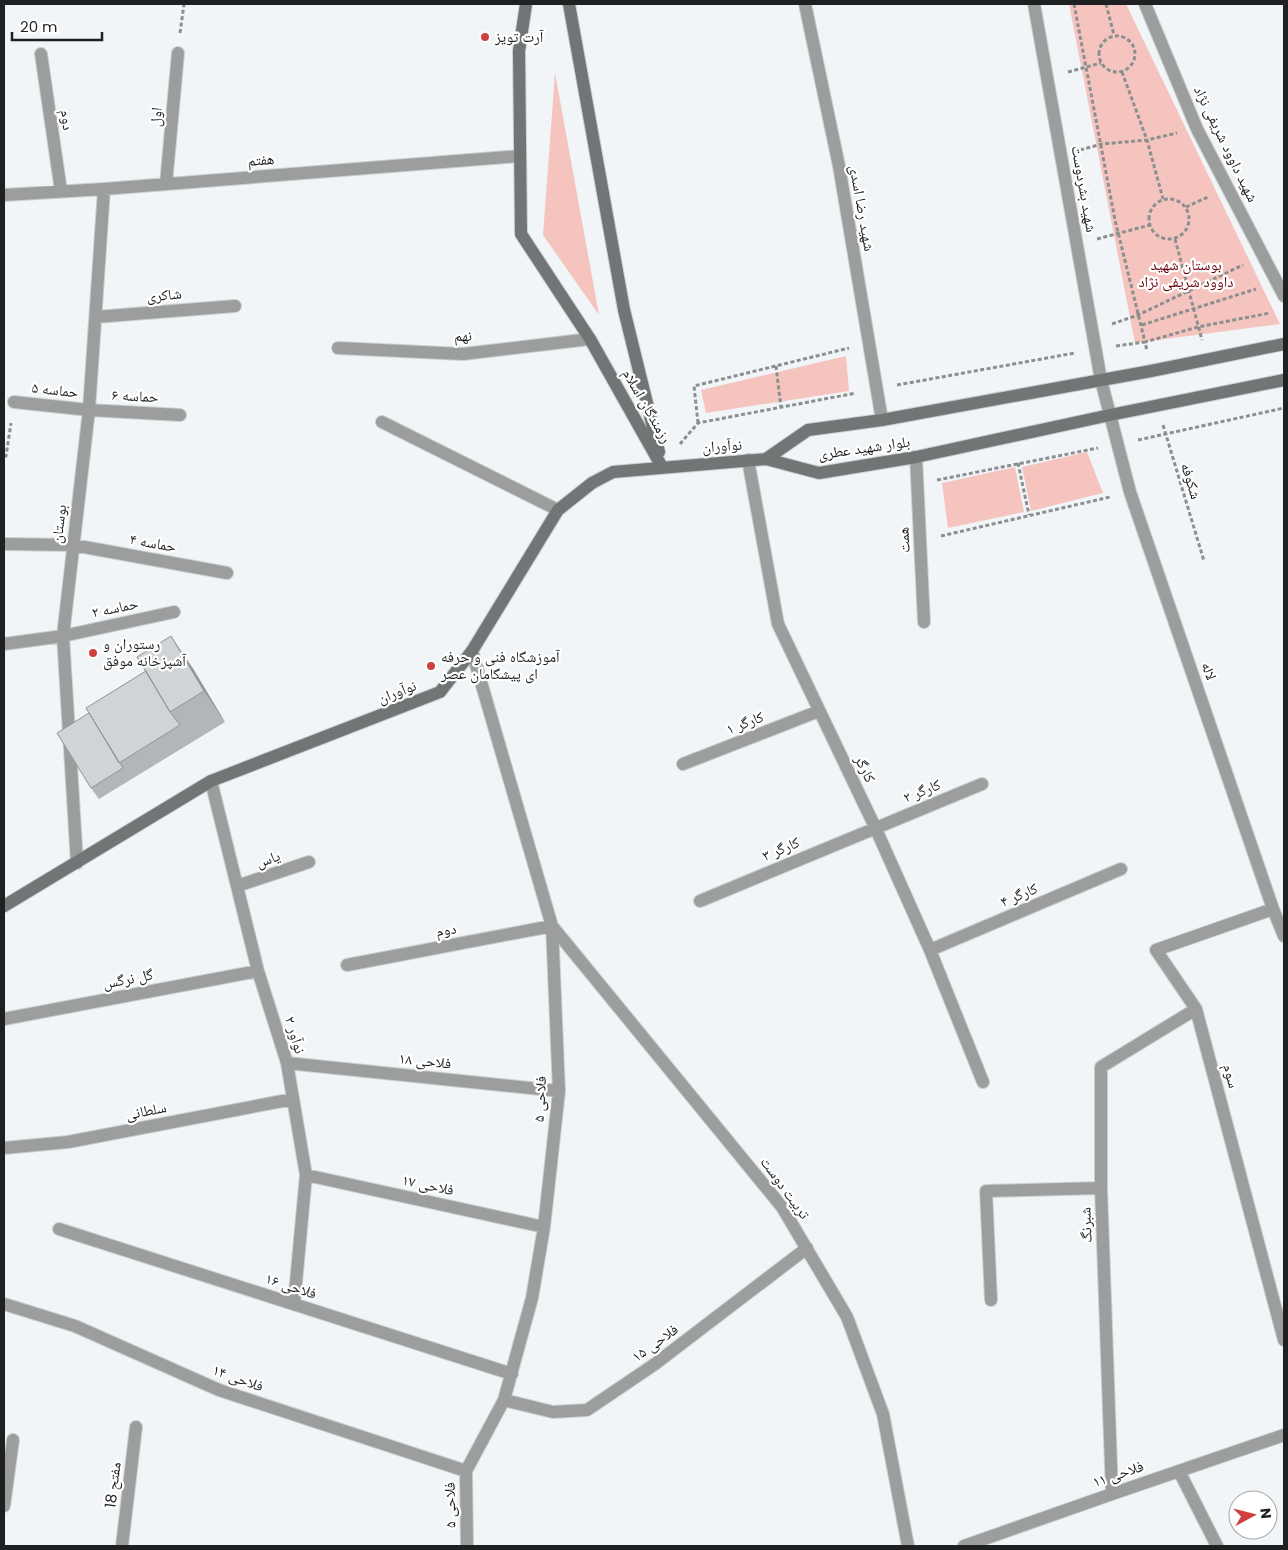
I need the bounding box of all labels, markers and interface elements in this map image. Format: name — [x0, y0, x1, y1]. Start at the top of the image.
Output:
scale bar — [12, 10, 102, 42]
text: 20 m — [20, 16, 58, 37]
place label: آرت تویز — [494, 26, 545, 47]
marker: آرت تویز — [479, 31, 491, 43]
street label: شهید داوود شریفی نژاد — [1189, 82, 1264, 206]
street label: اول — [144, 106, 167, 128]
street label: دوم — [56, 108, 79, 132]
street label: شهید بشردوست — [1067, 144, 1102, 234]
street label: هفتم — [247, 148, 275, 171]
street label: شهید رضا اسدی — [845, 163, 880, 253]
park label: بوستان شهید داوود شریفی نژاد — [1138, 254, 1234, 292]
street label: شاکری — [145, 282, 183, 306]
street label: نهم — [454, 325, 472, 346]
street label: رزمندگان اسلام — [618, 365, 677, 447]
street label: حماسه ۵ — [31, 377, 80, 402]
street label: حماسه ۶ — [111, 384, 159, 407]
street label: بلوار شهید عطری — [817, 431, 911, 464]
street label: نوآوران — [701, 434, 743, 457]
street label: شکوفه — [1176, 460, 1207, 502]
street label: بوستان — [46, 503, 71, 545]
street label: همت — [892, 526, 915, 554]
street label: حماسه ۴ — [128, 528, 178, 557]
street label: حماسه ۲ — [90, 592, 140, 623]
place label: رستوران و آشپزخانه موفق — [103, 633, 187, 671]
place label: آموزشگاه فنی و حرفه ای پیشگامان عصر — [440, 646, 561, 684]
marker: رستوران و آشپزخانه موفق — [87, 647, 99, 659]
street label: لاله — [1197, 659, 1222, 683]
marker: آموزشگاه فنی و حرفه ای پیشگامان عصر — [425, 660, 437, 672]
street label: نوآوران — [374, 675, 419, 708]
street label: کارگر ۱ — [723, 706, 767, 739]
street label: کارگر — [849, 751, 881, 786]
street label: کارگر ۲ — [900, 774, 944, 808]
street label: کارگر ۳ — [759, 831, 803, 866]
street label: یاس — [253, 845, 283, 872]
street label: کارگر ۴ — [997, 877, 1041, 912]
street label: دوم — [434, 917, 458, 942]
street label: گل نرگس — [101, 963, 155, 994]
street label: نوآور ۲ — [280, 1013, 311, 1056]
street label: فلاحی ۱۸ — [398, 1047, 452, 1074]
street label: سوم — [1218, 1061, 1245, 1090]
street label: فلاحی ۵ — [528, 1075, 551, 1123]
street label: سلطانی — [124, 1096, 168, 1125]
street label: تربیت دوست — [756, 1152, 816, 1224]
street label: فلاحی ۱۷ — [400, 1169, 456, 1200]
street label: شبرنگ — [1074, 1206, 1097, 1243]
street label: فلاحی ۱۶ — [263, 1267, 320, 1304]
street label: فلاحی ۱۵ — [627, 1319, 682, 1367]
street label: فلاحی ۱۴ — [210, 1359, 267, 1396]
street label: فلاحی ۱۱ — [1089, 1455, 1146, 1492]
street label: مفتح 18 — [99, 1461, 126, 1509]
street label: فلاحی ۵ — [439, 1482, 460, 1528]
north arrow — [1228, 1490, 1278, 1540]
text: N — [1255, 1507, 1276, 1520]

